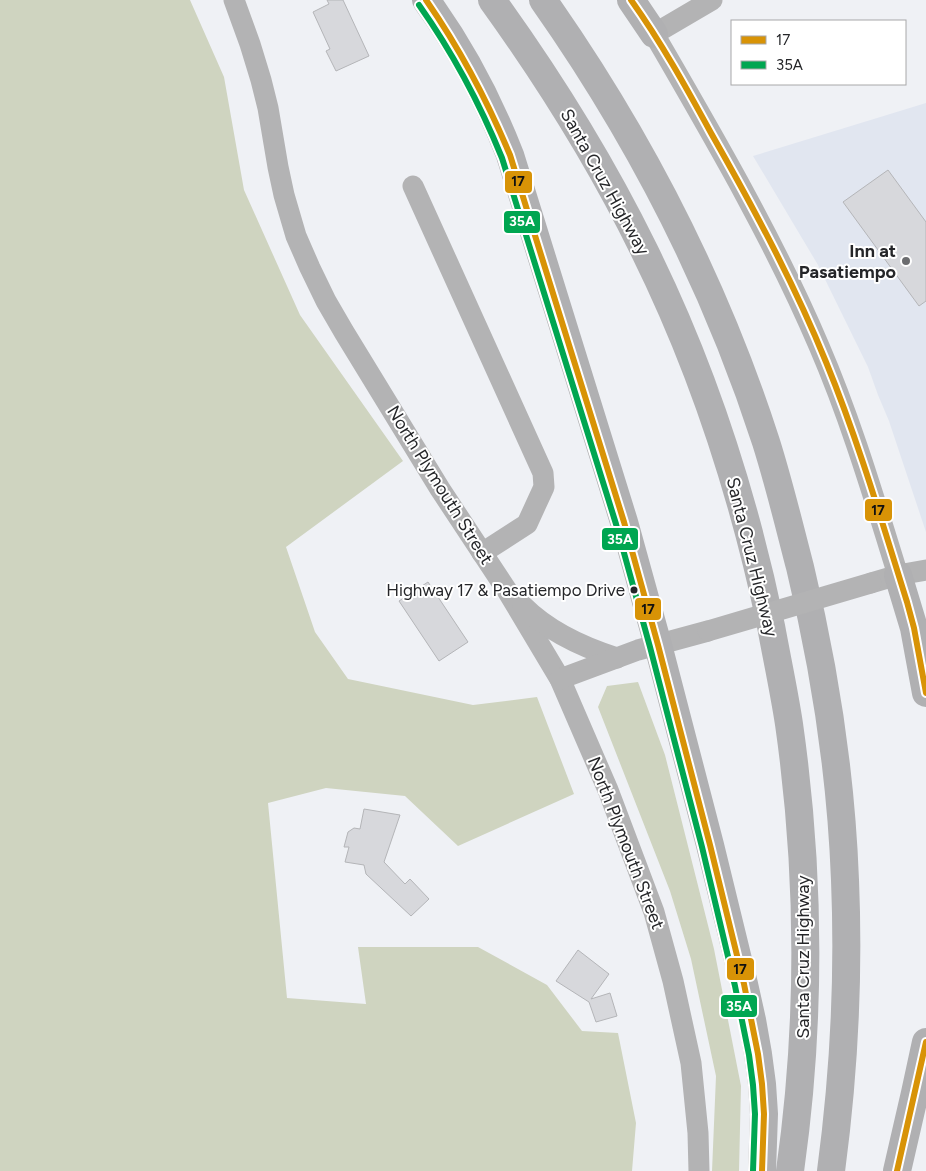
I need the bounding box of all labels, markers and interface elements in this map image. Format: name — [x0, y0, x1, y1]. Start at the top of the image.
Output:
legend — [731, 20, 906, 85]
text: 17 — [776, 31, 790, 49]
text: 35A — [776, 56, 803, 74]
street label: Santa Cruz Highway — [556, 105, 655, 259]
line badge: 17 — [504, 170, 533, 194]
text: 17 — [511, 173, 525, 190]
line badge: 35A — [503, 210, 541, 234]
text: 35A — [509, 213, 535, 230]
place label: Inn at Pasatiempo — [799, 240, 896, 283]
marker: Inn at Pasatiempo — [900, 255, 912, 267]
street label: North Plymouth Street — [382, 402, 498, 569]
street label: Santa Cruz Highway — [722, 475, 783, 640]
line badge: 17 — [864, 498, 893, 522]
text: 17 — [871, 502, 885, 519]
line badge: 35A — [601, 527, 639, 551]
text: 35A — [607, 531, 633, 548]
place label: Highway 17 & Pasatiempo Drive — [386, 580, 625, 600]
marker: Highway 17 & Pasatiempo Drive — [629, 585, 639, 595]
line badge: 17 — [634, 597, 662, 621]
text: 17 — [641, 601, 655, 618]
street label: North Plymouth Street — [583, 754, 669, 933]
street label: Santa Cruz Highway — [792, 875, 814, 1039]
line badge: 17 — [726, 957, 755, 981]
text: 17 — [733, 961, 747, 978]
line badge: 35A — [720, 994, 758, 1018]
text: 35A — [726, 998, 752, 1015]

